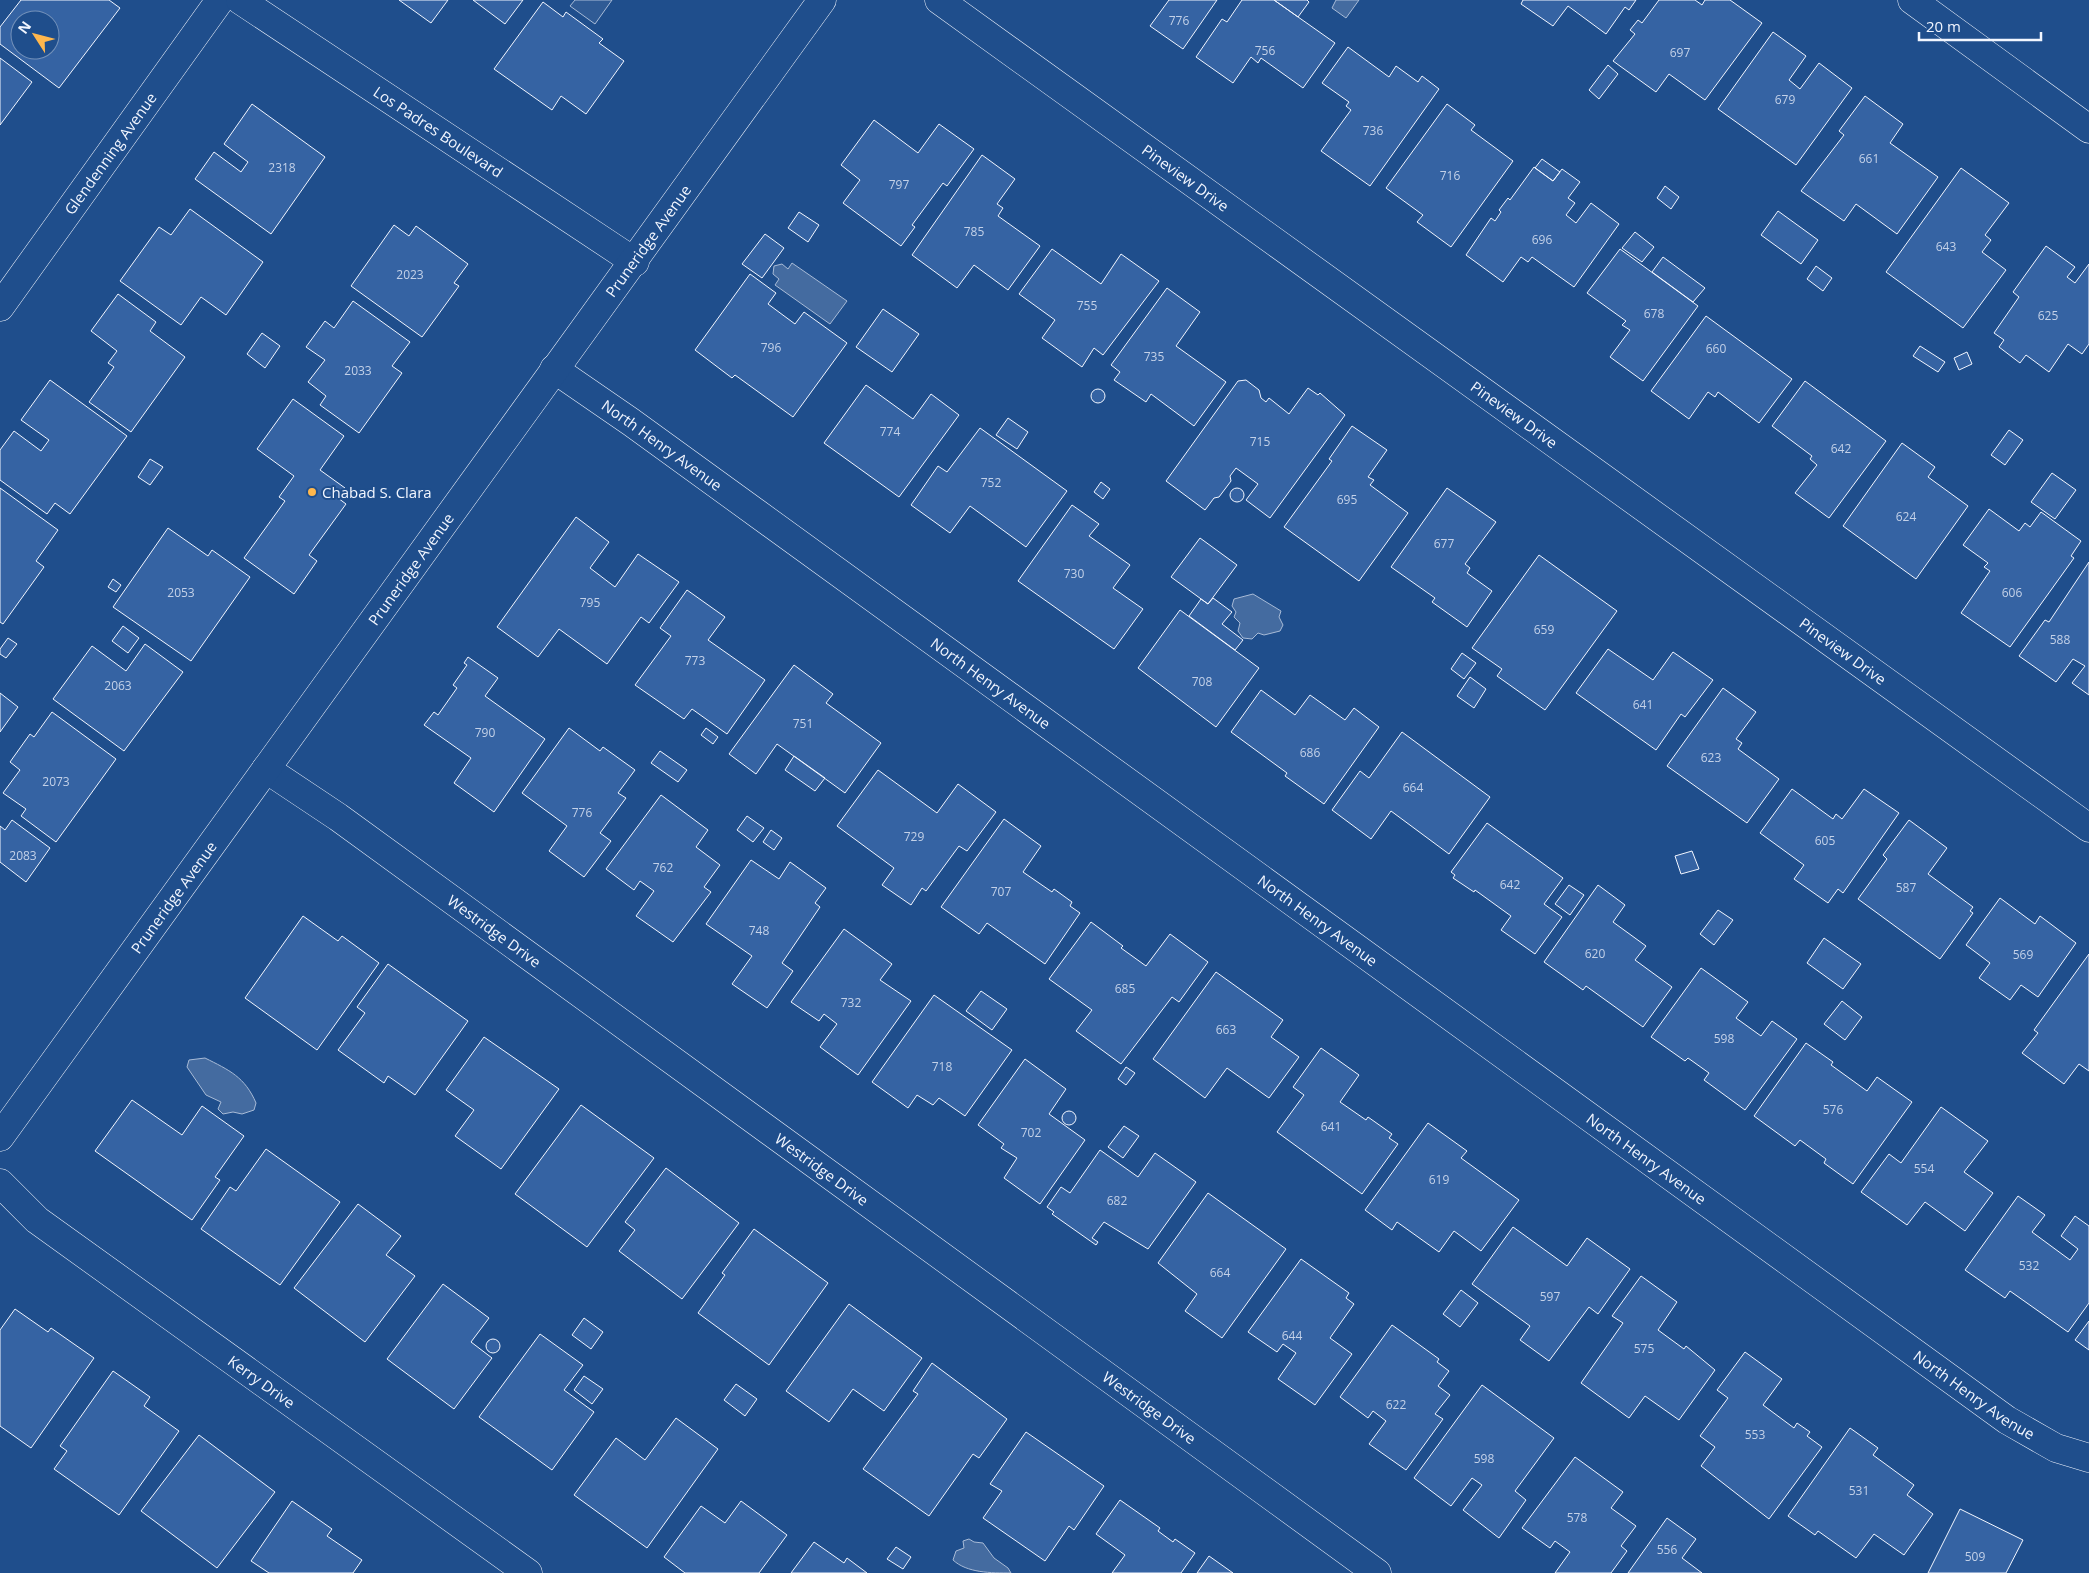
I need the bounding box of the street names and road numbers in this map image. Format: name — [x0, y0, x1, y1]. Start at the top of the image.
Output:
street label: Los Padres Boulevard — [370, 81, 507, 182]
street label: Glendenning Avenue — [60, 88, 161, 218]
street label: Pineview Drive — [1138, 140, 1233, 216]
street label: Pruneridge Avenue — [601, 181, 695, 301]
street label: Pineview Drive — [1467, 376, 1562, 452]
street label: North Henry Avenue — [598, 395, 726, 495]
street label: Pruneridge Avenue — [363, 509, 458, 629]
street label: Pineview Drive — [1796, 613, 1890, 689]
street label: North Henry Avenue — [927, 633, 1055, 733]
street label: Pruneridge Avenue — [126, 837, 221, 957]
street label: North Henry Avenue — [1254, 870, 1382, 970]
street label: Westridge Drive — [444, 890, 545, 972]
street label: North Henry Avenue — [1583, 1108, 1710, 1209]
street label: Westridge Drive — [771, 1128, 873, 1210]
street label: North Henry Avenue — [1910, 1346, 2038, 1444]
street label: Kerry Drive — [224, 1351, 299, 1412]
street label: Westridge Drive — [1099, 1367, 1200, 1448]

